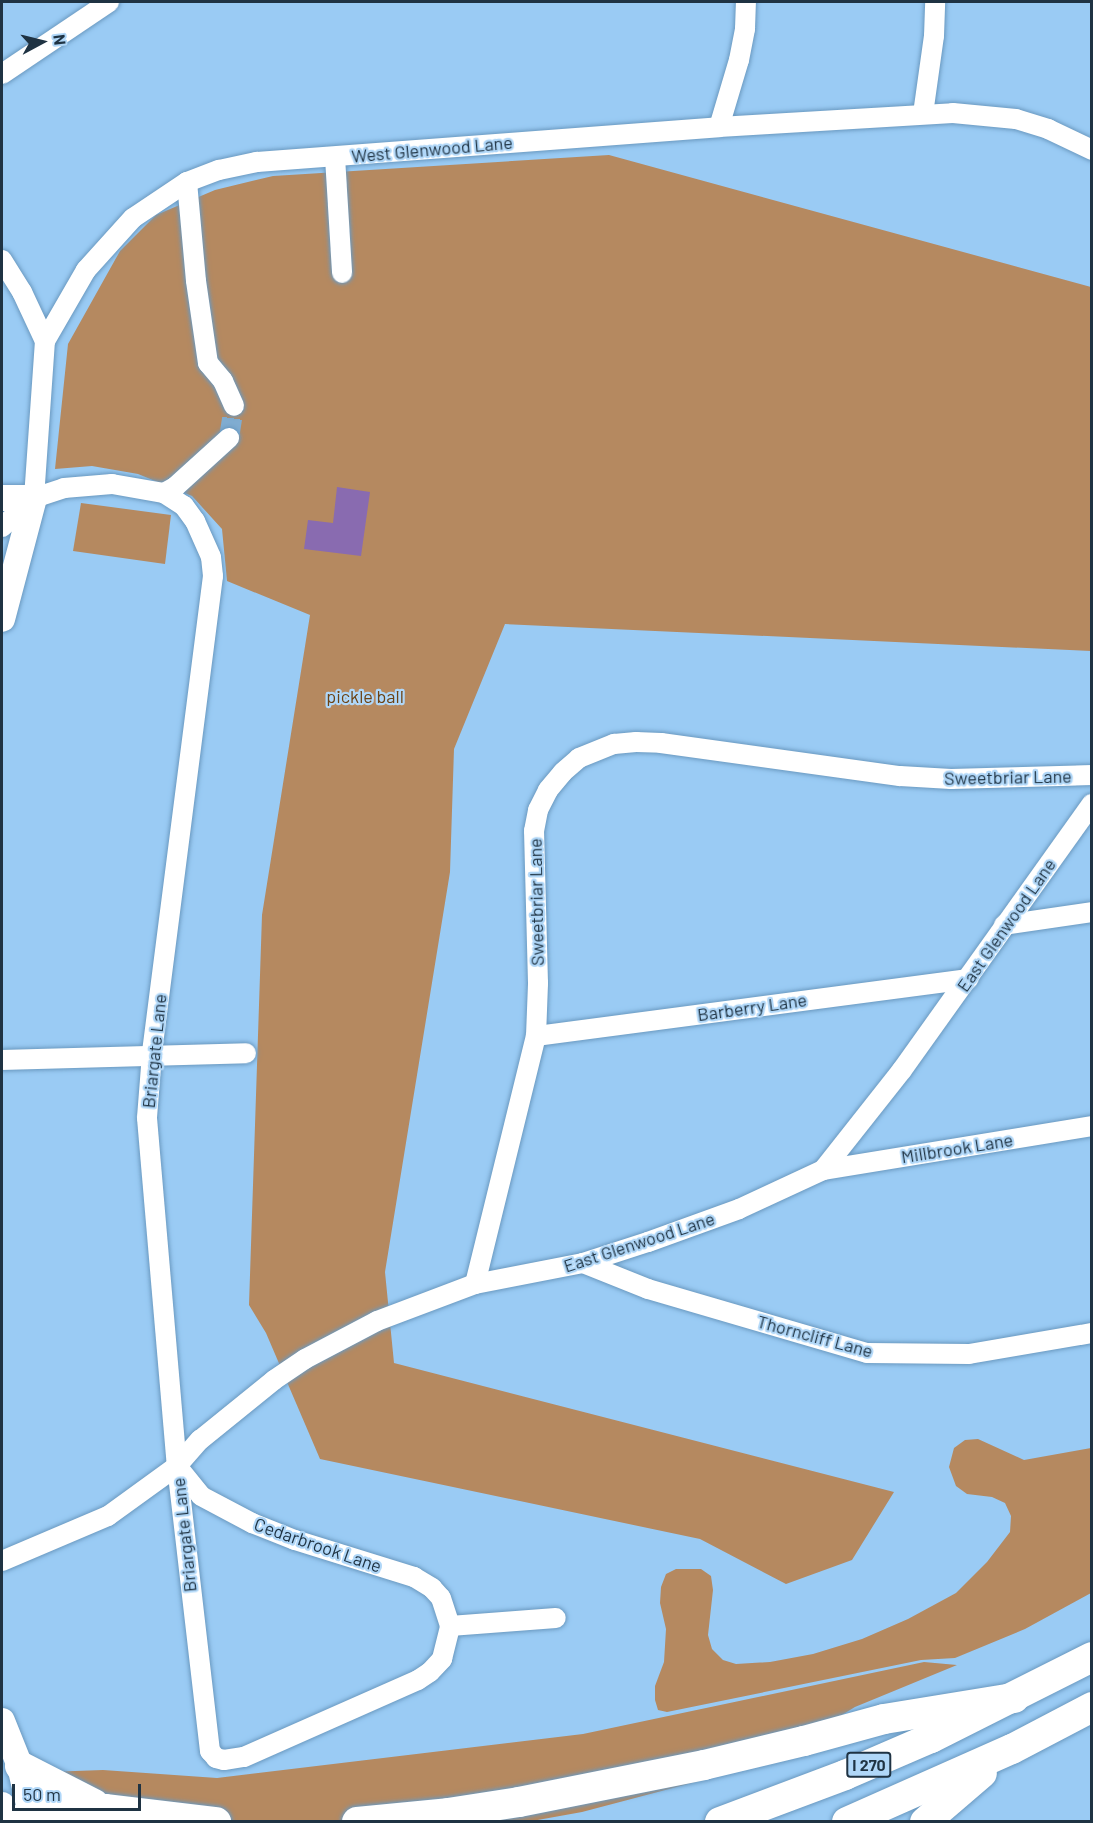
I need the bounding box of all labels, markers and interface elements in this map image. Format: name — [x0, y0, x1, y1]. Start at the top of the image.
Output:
north arrow — [12, 12, 72, 72]
text: N — [50, 33, 70, 46]
street label: West Glenwood Lane — [350, 131, 514, 167]
park label: pickle ball — [326, 685, 404, 707]
street label: Sweetbriar Lane — [944, 765, 1072, 789]
street label: Sweetbriar Lane — [524, 838, 548, 966]
street label: East Glenwood Lane — [952, 854, 1060, 996]
street label: Barberry Lane — [696, 989, 808, 1025]
street label: Briargate Lane — [137, 993, 171, 1109]
street label: Millbrook Lane — [900, 1129, 1014, 1167]
street label: East Glenwood Lane — [561, 1207, 717, 1277]
street label: Thorncliff Lane — [755, 1310, 875, 1362]
street label: Briargate Lane — [167, 1477, 201, 1593]
street label: Cedarbrook Lane — [252, 1513, 384, 1577]
road number: I 270 — [845, 1752, 893, 1778]
scale bar — [15, 1772, 144, 1810]
text: 50 m — [23, 1783, 61, 1805]

